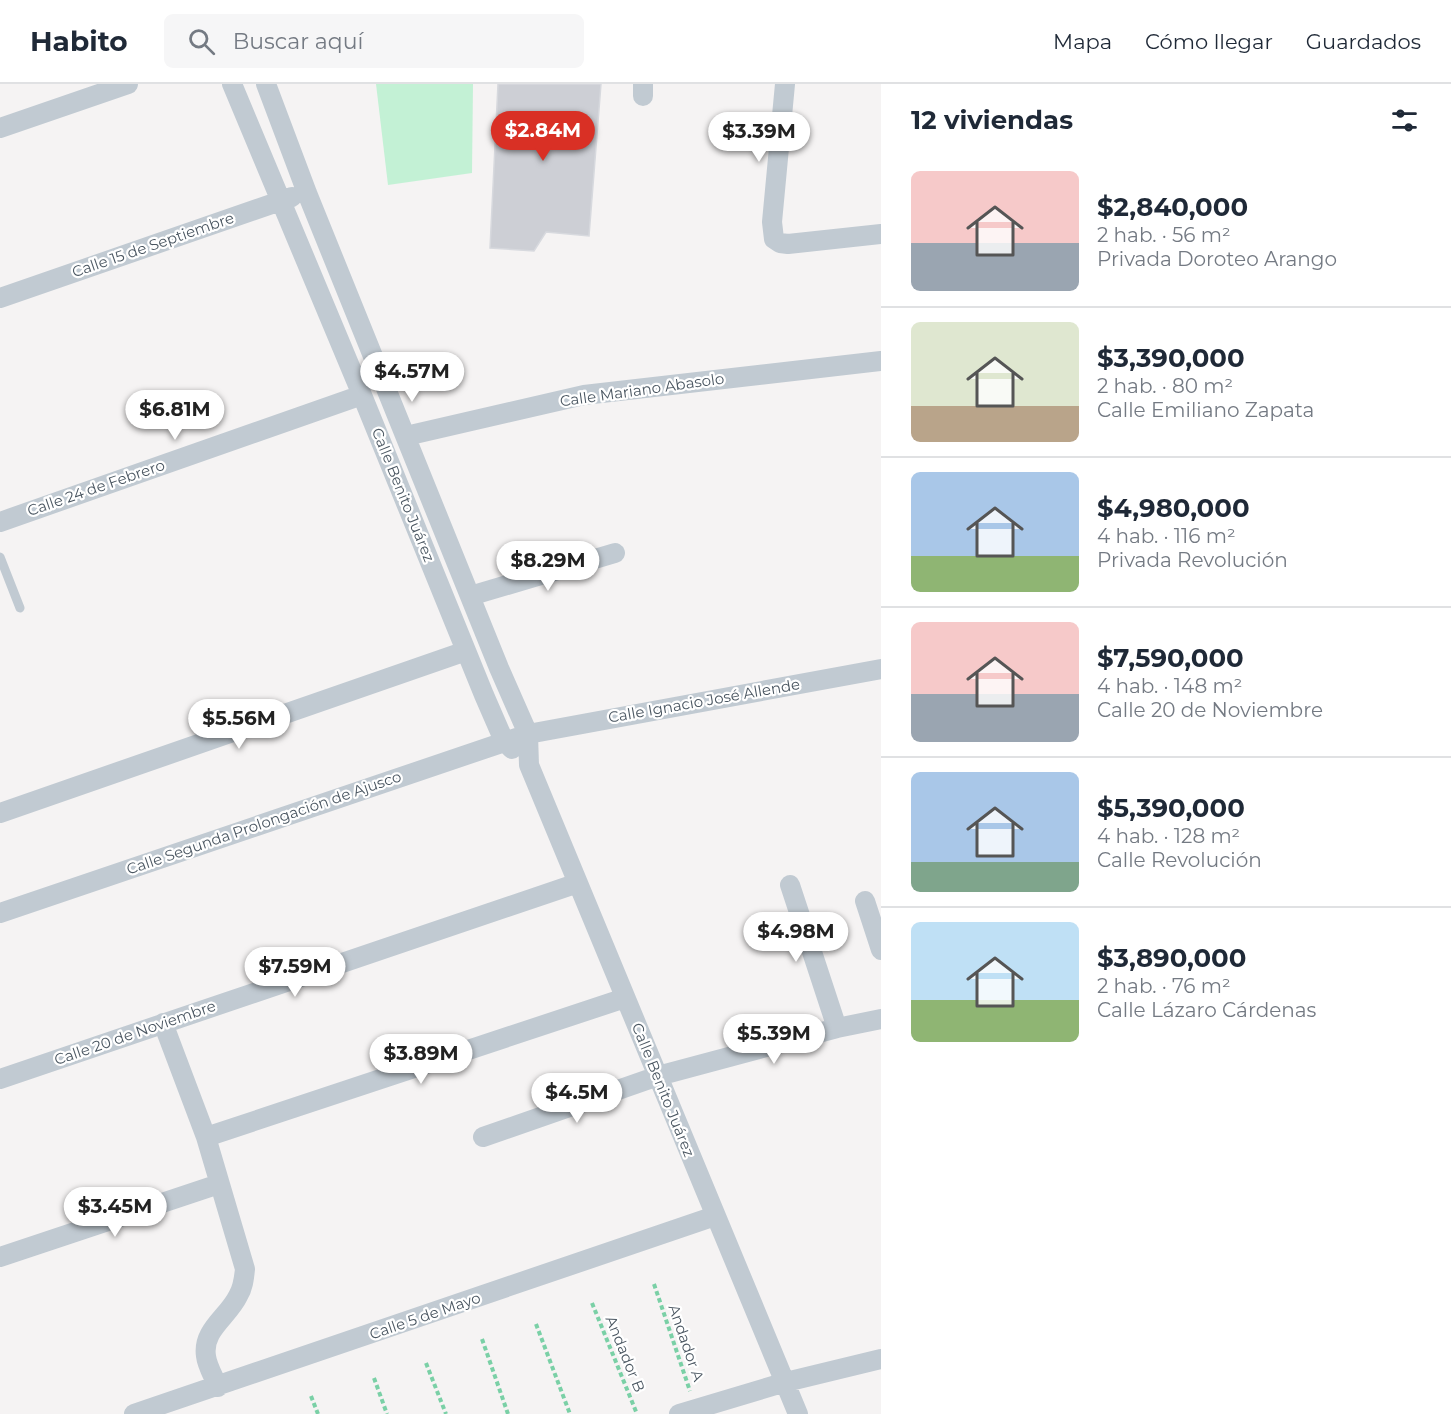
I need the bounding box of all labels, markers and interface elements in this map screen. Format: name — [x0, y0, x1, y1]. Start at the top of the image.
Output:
search box — [164, 14, 584, 68]
text: Habito — [30, 24, 128, 58]
icon: search — [185, 25, 218, 58]
text: Buscar aquí — [233, 28, 363, 55]
text: Mapa — [1053, 29, 1112, 54]
text: Cómo llegar — [1145, 29, 1273, 54]
text: Guardados — [1306, 29, 1421, 54]
text: 12 viviendas — [911, 104, 1073, 136]
icon: filters — [1388, 104, 1421, 137]
pin: $2.84M — [494, 111, 592, 162]
pin: $3.39M — [710, 112, 808, 163]
text: $2.84M — [505, 118, 581, 142]
text: $3.39M — [722, 119, 796, 143]
text: $2,840,000 — [1097, 191, 1248, 223]
icon: home — [959, 195, 1031, 267]
street label: Calle 15 de Septiembre — [69, 208, 236, 281]
text: 2 hab. · 56 m² — [1097, 223, 1231, 247]
text: Privada Doroteo Arango — [1097, 247, 1337, 271]
text: $3,390,000 — [1097, 342, 1245, 374]
icon: home — [959, 346, 1031, 418]
pin: $4.57M — [363, 352, 461, 403]
text: $4.57M — [374, 359, 450, 383]
street label: Calle Mariano Abasolo — [559, 369, 725, 410]
text: 2 hab. · 80 m² — [1097, 374, 1233, 398]
pin: $6.81M — [126, 390, 224, 441]
text: $6.81M — [139, 397, 211, 421]
text: Calle Emiliano Zapata — [1097, 398, 1314, 422]
street label: Calle Benito Juárez — [368, 425, 439, 565]
street label: Calle 24 de Febrero — [25, 455, 167, 520]
text: $4,980,000 — [1097, 492, 1250, 524]
icon: home — [959, 496, 1031, 568]
text: 4 hab. · 116 m² — [1097, 524, 1235, 548]
pin: $8.29M — [499, 541, 597, 592]
text: $8.29M — [510, 548, 586, 572]
text: Privada Revolución — [1097, 548, 1288, 572]
text: $7,590,000 — [1097, 642, 1244, 674]
icon: home — [959, 646, 1031, 718]
street label: Calle Ignacio José Allende — [607, 674, 801, 727]
text: 4 hab. · 148 m² — [1097, 674, 1242, 698]
text: Calle 20 de Noviembre — [1097, 698, 1323, 722]
pin: $5.56M — [190, 699, 288, 750]
text: $5.56M — [202, 706, 276, 730]
street label: Calle Segunda Prolongación de Ajusco — [124, 766, 404, 879]
text: $5,390,000 — [1097, 792, 1245, 824]
icon: home — [959, 796, 1031, 868]
text: 4 hab. · 128 m² — [1097, 824, 1240, 848]
text: Calle Revolución — [1097, 848, 1262, 872]
pin: $4.98M — [747, 912, 845, 963]
text: $4.98M — [757, 919, 835, 943]
text: $3,890,000 — [1097, 942, 1246, 974]
icon: home — [959, 946, 1031, 1018]
pin: $7.59M — [246, 947, 344, 998]
text: $7.59M — [259, 954, 331, 978]
text: 2 hab. · 76 m² — [1097, 974, 1231, 998]
street label: Calle 20 de Noviembre — [52, 996, 218, 1069]
text: Calle Lázaro Cárdenas — [1097, 998, 1316, 1022]
pin: $5.39M — [725, 1014, 823, 1065]
street label: Calle Benito Juárez — [628, 1020, 699, 1160]
text: $5.39M — [737, 1021, 811, 1045]
pin: $3.89M — [372, 1034, 470, 1085]
text: $3.89M — [383, 1041, 459, 1065]
pin: $4.5M — [535, 1073, 619, 1124]
text: $4.5M — [545, 1080, 609, 1104]
pin: $3.45M — [66, 1187, 164, 1238]
text: $3.45M — [78, 1194, 152, 1218]
street label: Calle 5 de Mayo — [367, 1288, 483, 1343]
street label: Andador A — [664, 1302, 709, 1384]
street label: Andador B — [602, 1313, 649, 1395]

